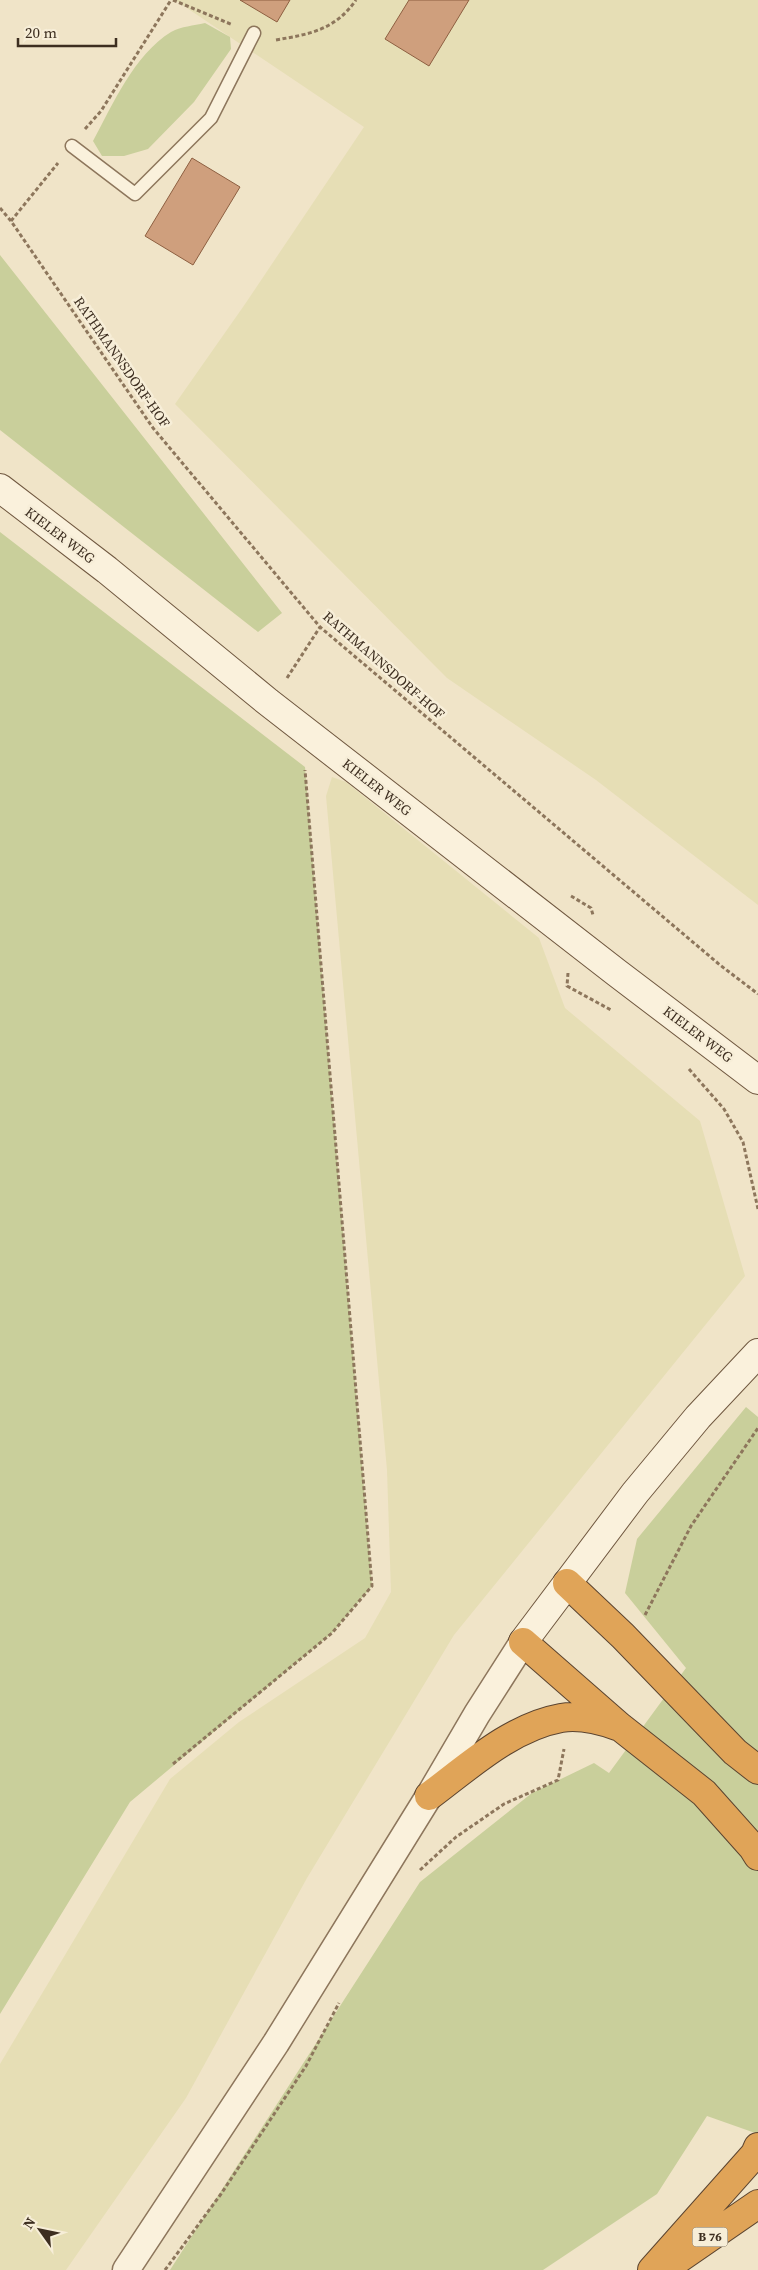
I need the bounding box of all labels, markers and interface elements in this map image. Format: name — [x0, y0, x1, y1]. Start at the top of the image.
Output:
scale bar — [18, 15, 115, 47]
text: 20 m — [25, 22, 57, 43]
street label: RATHMANNSDORF-HOF — [69, 292, 175, 432]
street label: KIELER WEG — [21, 502, 99, 568]
street label: RATHMANNSDORF-HOF — [319, 606, 449, 724]
street label: KIELER WEG — [338, 754, 416, 821]
street label: KIELER WEG — [659, 1001, 737, 1067]
north arrow — [15, 2205, 65, 2255]
text: N — [18, 2213, 40, 2233]
road number: B 76 — [692, 2228, 728, 2246]

